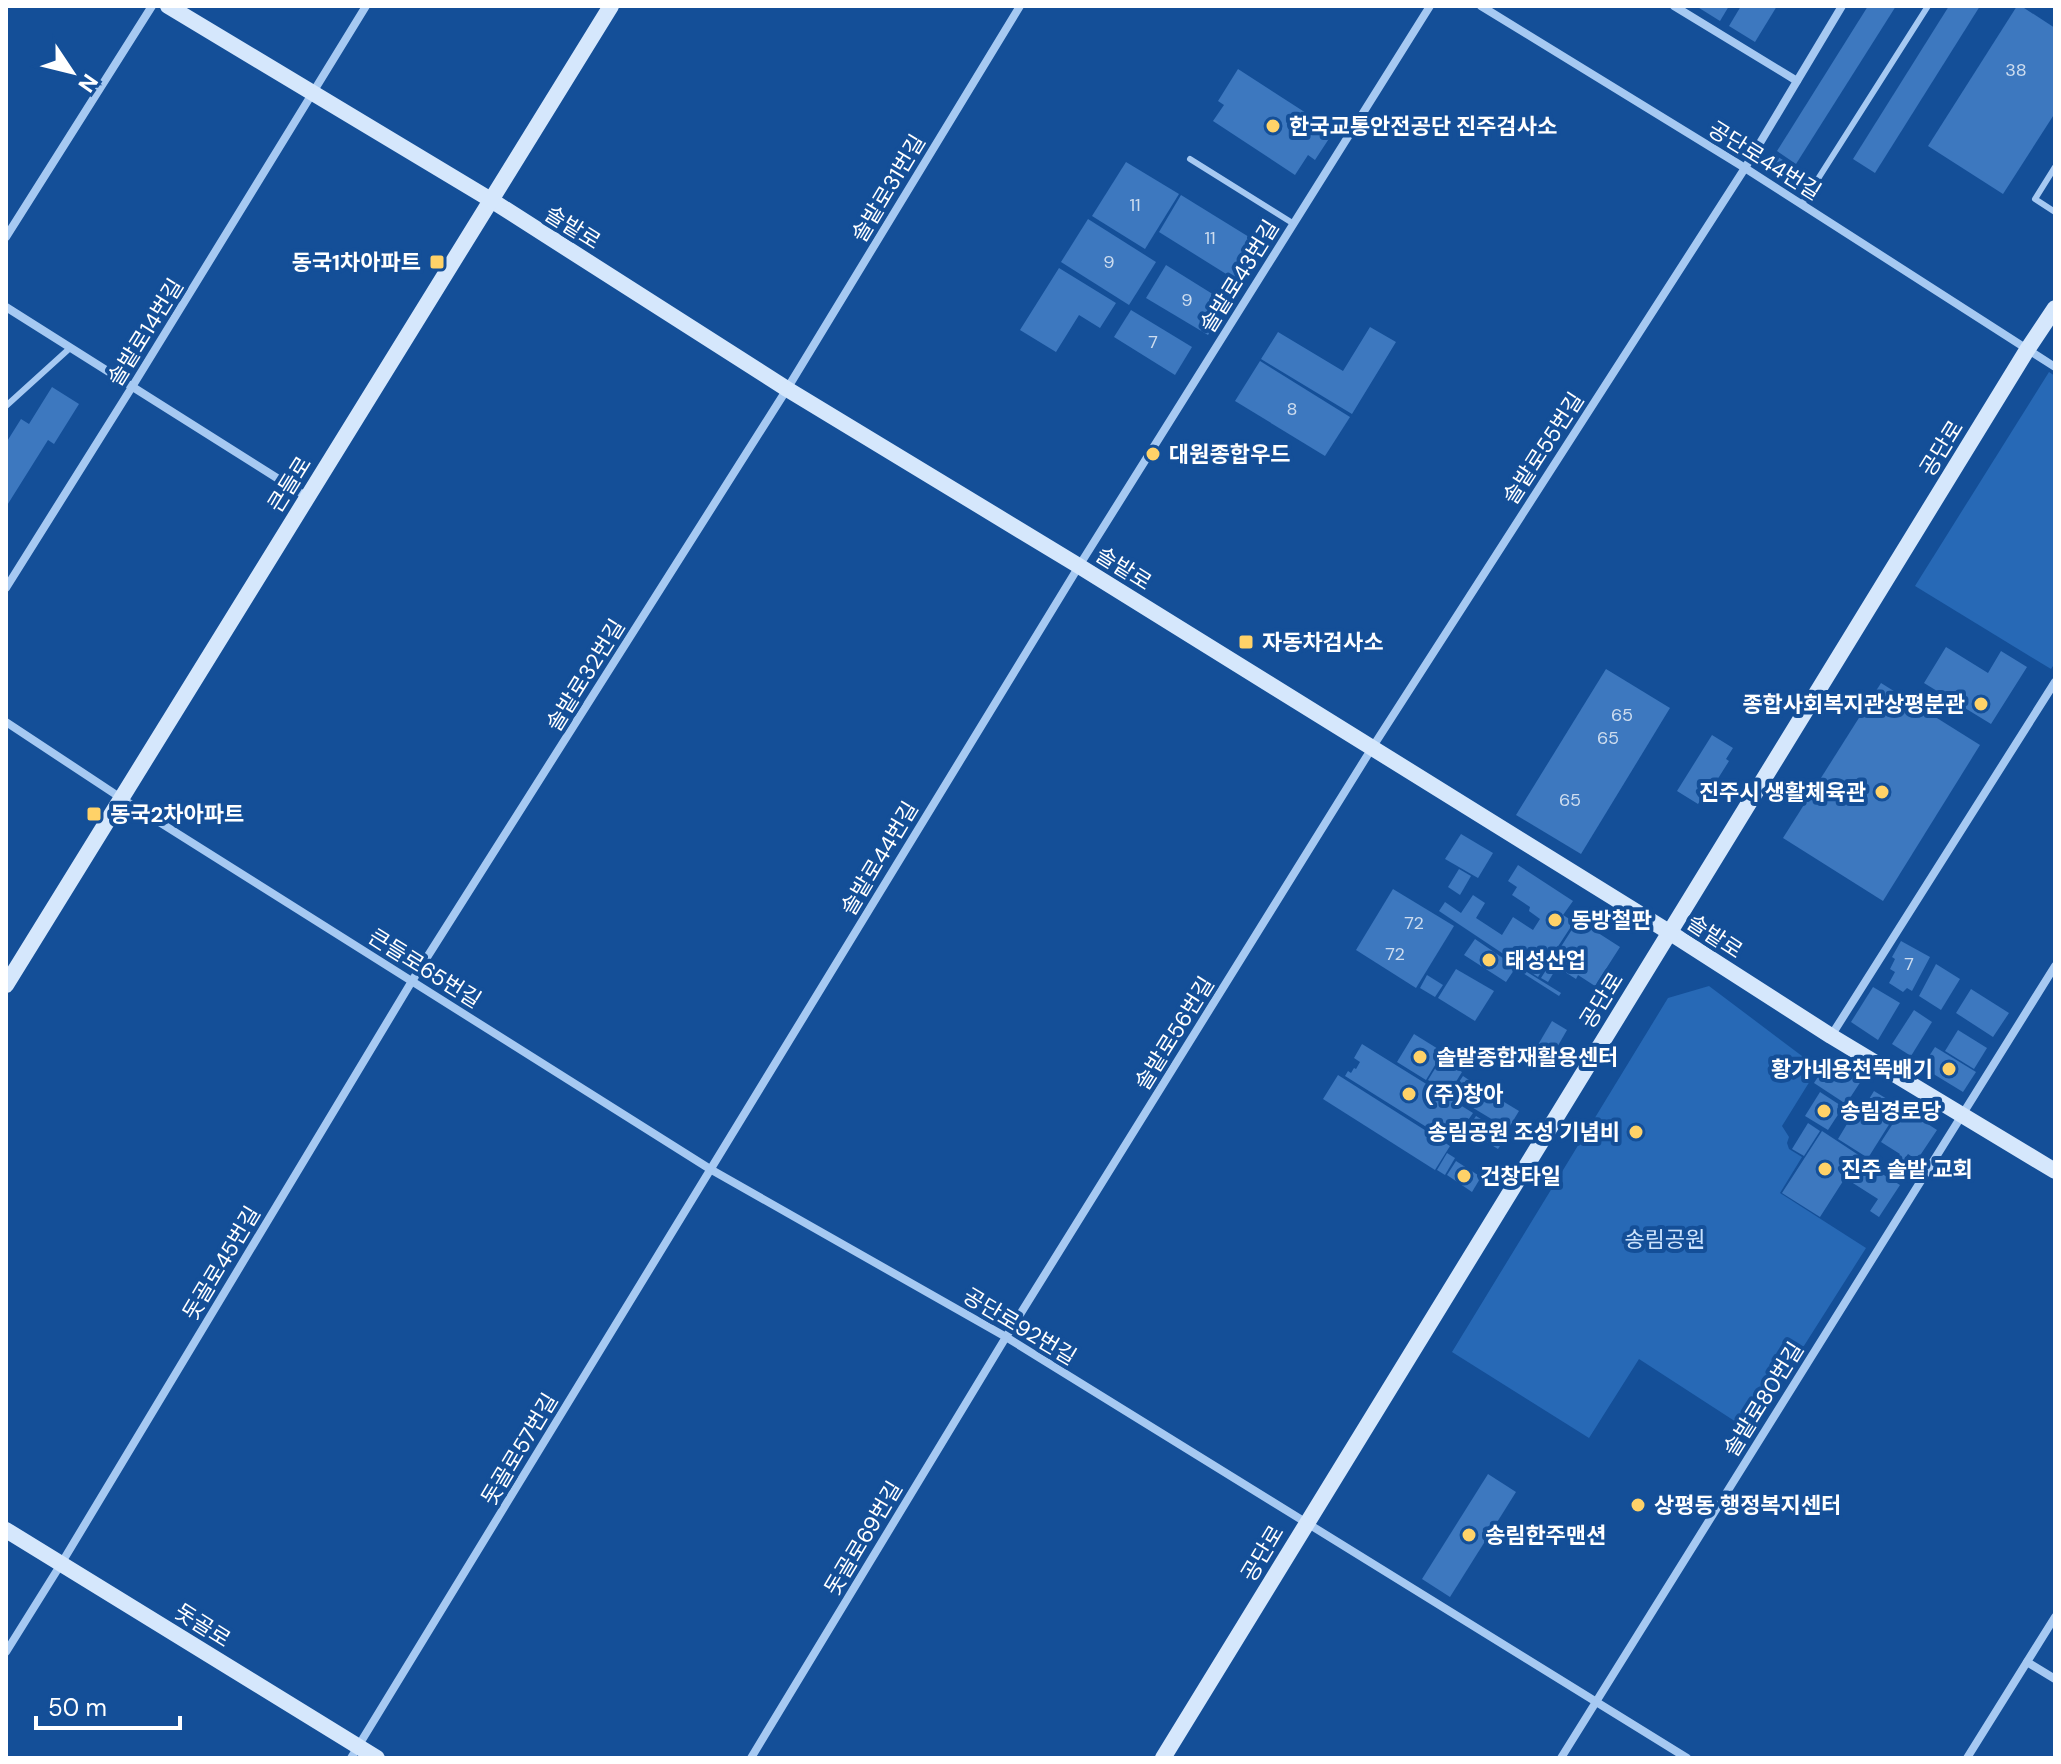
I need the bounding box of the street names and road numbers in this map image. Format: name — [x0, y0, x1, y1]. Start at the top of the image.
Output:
street label: 공단로44번길 — [1703, 114, 1827, 207]
street label: 솔밭로31번길 — [845, 129, 932, 247]
street label: 솔밭로 — [539, 199, 606, 256]
street label: 솔밭로43번길 — [1193, 214, 1286, 338]
street label: 솔밭로14번길 — [101, 273, 190, 391]
street label: 솔밭로55번길 — [1496, 387, 1590, 510]
street label: 공단로 — [1913, 415, 1970, 482]
street label: 큰들로 — [261, 451, 318, 518]
street label: 솔밭로 — [1090, 540, 1157, 597]
street label: 솔밭로32번길 — [540, 614, 631, 737]
street label: 솔밭로44번길 — [834, 796, 925, 921]
street label: 솔밭로 — [1681, 908, 1748, 965]
street label: 큰들로65번길 — [363, 922, 487, 1015]
street label: 공단로 — [1573, 967, 1630, 1034]
street label: 솔밭로56번길 — [1128, 971, 1221, 1095]
street label: 돗골로45번길 — [176, 1201, 267, 1326]
street label: 공단로92번길 — [958, 1281, 1082, 1372]
street label: 솔밭로80번길 — [1717, 1337, 1810, 1462]
street label: 돗골로57번길 — [475, 1388, 564, 1511]
street label: 돗골로69번길 — [818, 1476, 909, 1601]
street label: 공단로 — [1234, 1520, 1290, 1587]
street label: 돗골로 — [169, 1597, 236, 1654]

